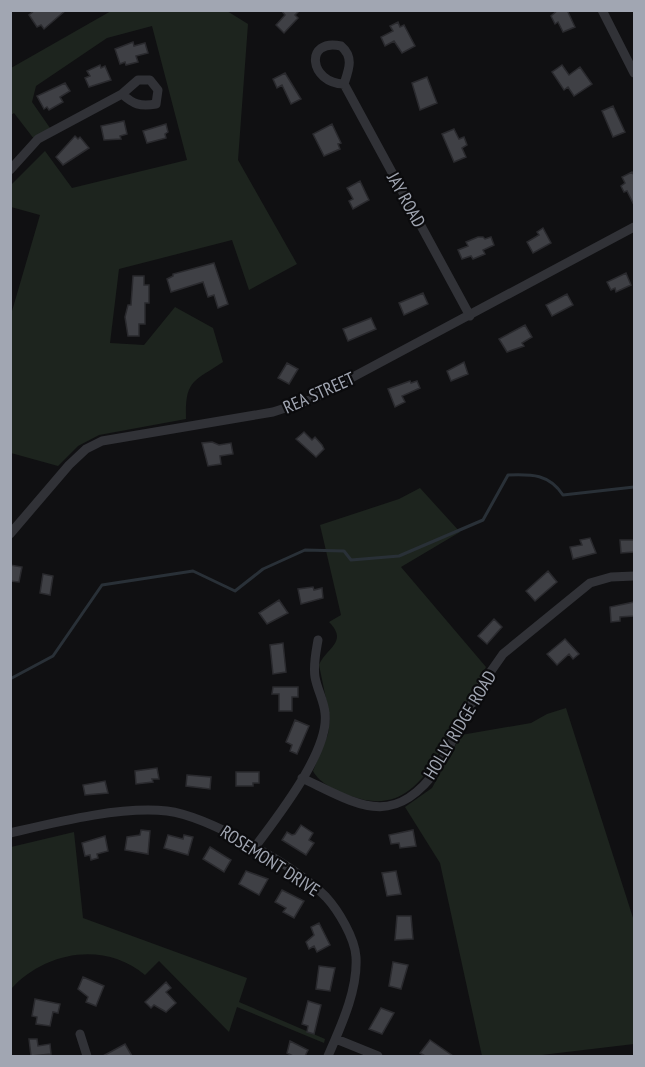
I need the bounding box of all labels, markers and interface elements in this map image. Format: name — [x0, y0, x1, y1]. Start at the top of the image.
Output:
street label: JAY ROAD — [382, 167, 431, 231]
street label: REA STREET — [279, 367, 358, 419]
street label: HOLLY RIDGE ROAD — [418, 666, 501, 783]
street label: ROSEMONT DRIVE — [216, 820, 324, 901]

